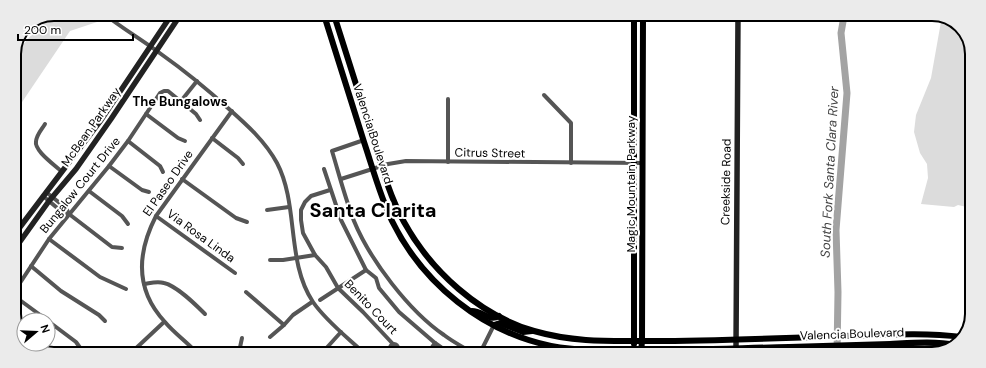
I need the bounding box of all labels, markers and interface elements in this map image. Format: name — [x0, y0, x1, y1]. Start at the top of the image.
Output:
scale bar — [18, 16, 133, 42]
text: 200 m — [24, 22, 61, 38]
street label: Valencia Boulevard — [349, 82, 397, 186]
street label: McBean Parkway — [58, 84, 124, 170]
water label: South Fork Santa Clara River — [817, 85, 843, 258]
district label: The Bungalows — [132, 93, 228, 110]
street label: Magic Mountain Parkway — [623, 115, 639, 253]
street label: Bungalow Court Drive — [36, 133, 124, 236]
street label: Creekside Road — [717, 139, 735, 225]
street label: Citrus Street — [454, 144, 526, 162]
street label: El Paseo Drive — [139, 147, 197, 219]
district label: Santa Clarita — [309, 197, 437, 223]
street label: Via Rosa Linda — [164, 206, 238, 266]
street label: Benito Court — [341, 276, 401, 338]
north arrow — [16, 312, 56, 352]
text: N — [38, 323, 53, 335]
street label: Valencia Boulevard — [800, 324, 904, 344]

